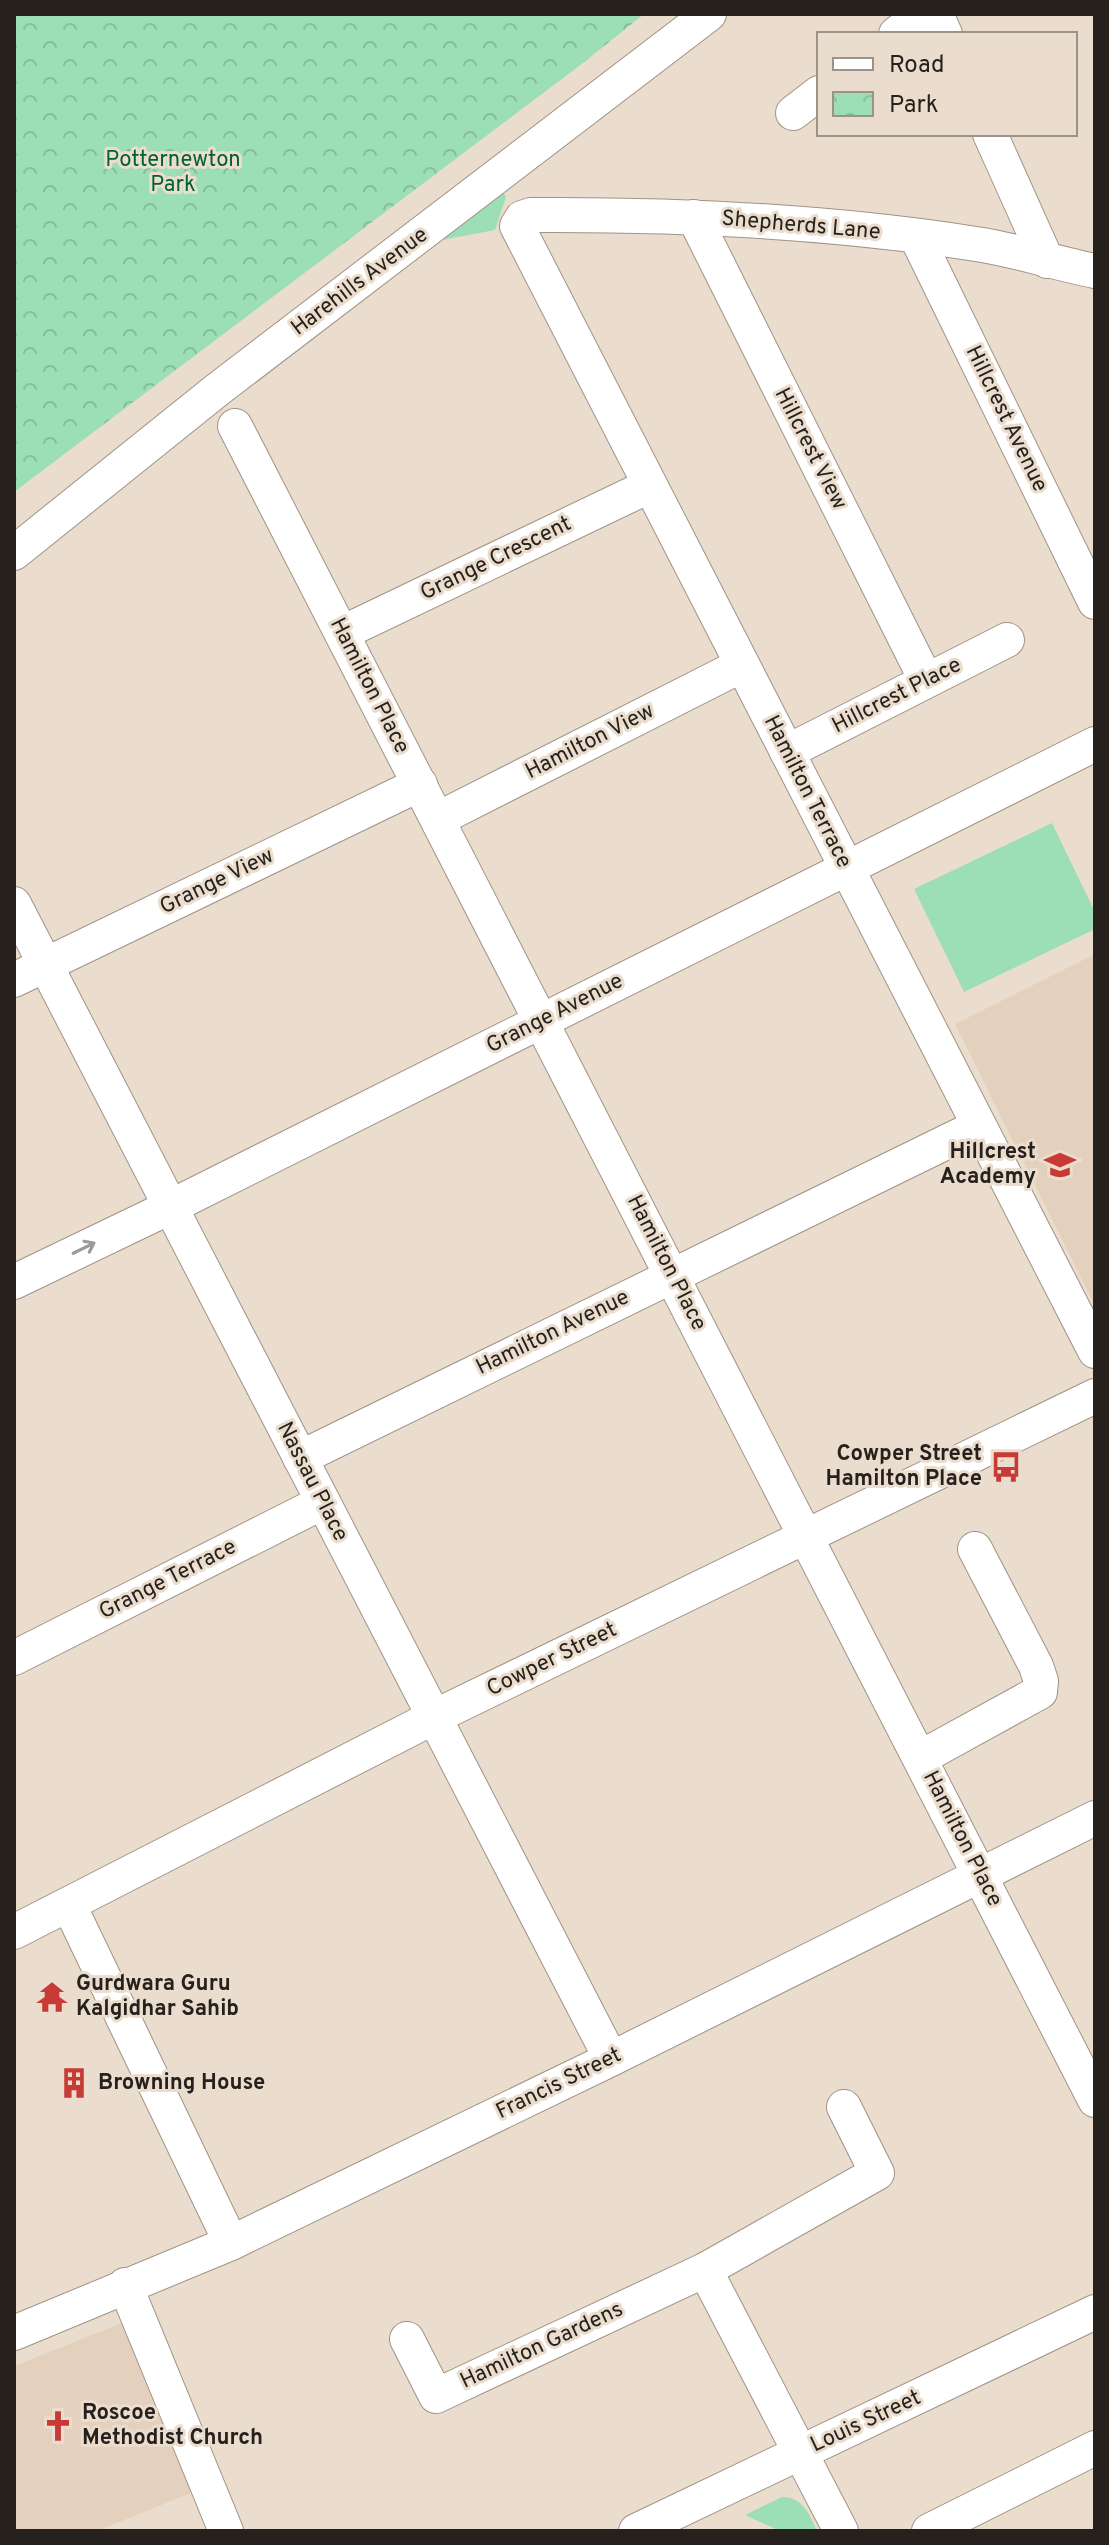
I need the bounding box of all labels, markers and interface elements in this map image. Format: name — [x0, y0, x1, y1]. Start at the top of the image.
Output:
legend — [817, 32, 1077, 136]
text: Road — [889, 51, 945, 81]
text: Park — [889, 91, 939, 121]
park label: Potternewton Park — [105, 147, 241, 199]
street label: Shepherds Lane — [720, 206, 882, 246]
street label: Harehills Avenue — [286, 222, 434, 342]
street label: Hillcrest Avenue — [959, 341, 1053, 497]
street label: Hillcrest View — [768, 384, 852, 514]
street label: Grange Crescent — [416, 511, 576, 607]
street label: Hamilton Place — [323, 614, 415, 758]
street label: Hillcrest Place — [828, 652, 966, 740]
street label: Hamilton View — [521, 698, 659, 786]
street label: Hamilton Terrace — [757, 711, 857, 873]
street label: Grange View — [156, 843, 278, 921]
street label: Grange Avenue — [482, 968, 628, 1060]
place label: Hillcrest Academy — [940, 1139, 1036, 1191]
school or university icon: Hillcrest Academy — [1043, 1148, 1077, 1182]
street label: Hamilton Place — [620, 1191, 712, 1335]
one-way arrow — [72, 1240, 96, 1255]
street label: Hamilton Avenue — [472, 1284, 634, 1382]
street label: Nassau Place — [270, 1418, 354, 1546]
place label: Cowper Street Hamilton Place — [826, 1441, 982, 1493]
bus stop icon: Cowper Street Hamilton Place — [989, 1450, 1023, 1484]
street label: Grange Terrace — [95, 1534, 241, 1626]
street label: Cowper Street — [483, 1617, 621, 1703]
street label: Hamilton Place — [916, 1767, 1008, 1911]
place label: Gurdwara Guru Kalgidhar Sahib — [76, 1971, 239, 2023]
temple icon: Gurdwara Guru Kalgidhar Sahib — [35, 1980, 69, 2014]
street label: Francis Street — [492, 2042, 626, 2126]
building icon: Browning House — [57, 2066, 91, 2100]
place label: Browning House — [98, 2070, 265, 2097]
street label: Hamilton Gardens — [456, 2296, 628, 2396]
street label: Louis Street — [807, 2385, 925, 2459]
place label: Roscoe Methodist Church — [82, 2400, 263, 2452]
church icon: Roscoe Methodist Church — [41, 2409, 75, 2443]

